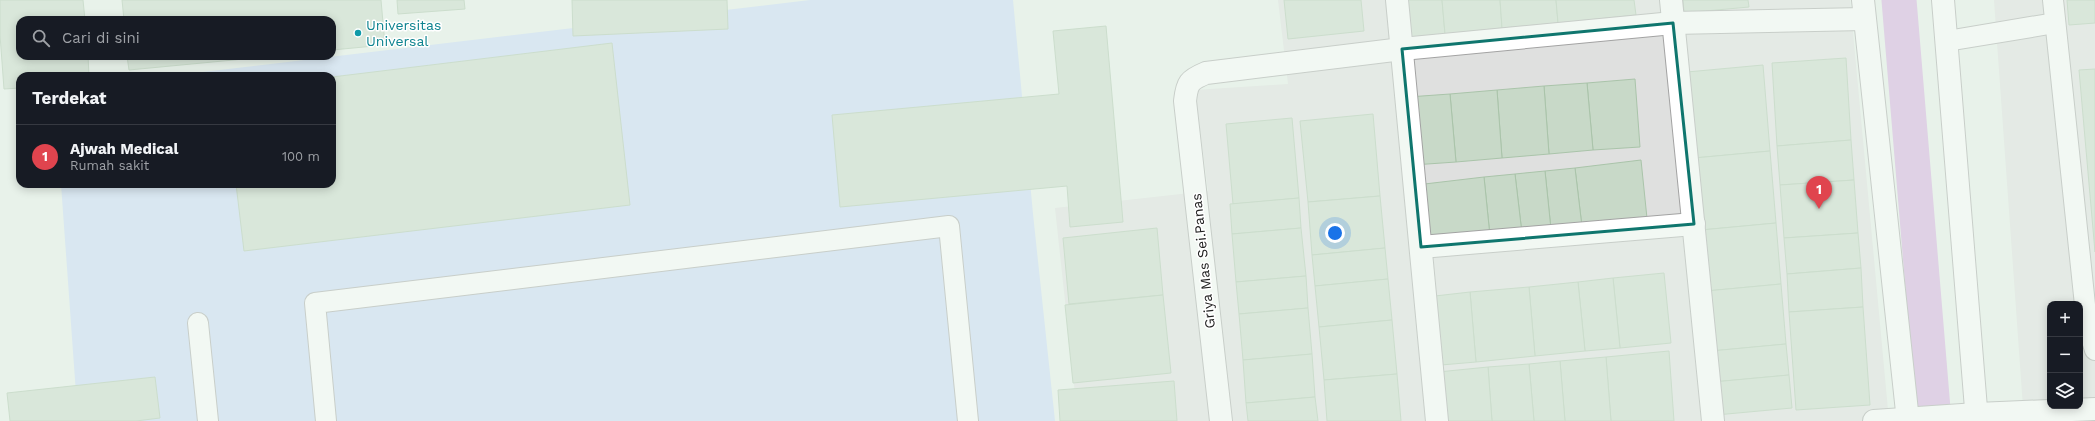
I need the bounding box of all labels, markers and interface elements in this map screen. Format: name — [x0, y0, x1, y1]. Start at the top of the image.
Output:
search box — [16, 16, 336, 60]
place label: Universitas Universal — [366, 17, 441, 49]
icon: search — [30, 27, 52, 49]
marker: Universitas Universal — [353, 28, 363, 38]
text: Cari di sini — [62, 29, 140, 47]
text: Terdekat — [32, 88, 107, 108]
text: Ajwah Medical — [70, 140, 178, 158]
text: 1 — [42, 149, 48, 164]
text: 100 m — [282, 149, 320, 164]
text: Rumah sakit — [70, 158, 149, 173]
pin: 1 — [1806, 176, 1832, 209]
street label: Griya Mas Sei.Panas — [1188, 193, 1218, 329]
your location — [1325, 223, 1345, 243]
map controls — [2047, 301, 2083, 409]
button: + — [2047, 301, 2083, 337]
button: − — [2047, 337, 2083, 373]
button: layers — [2047, 373, 2083, 409]

